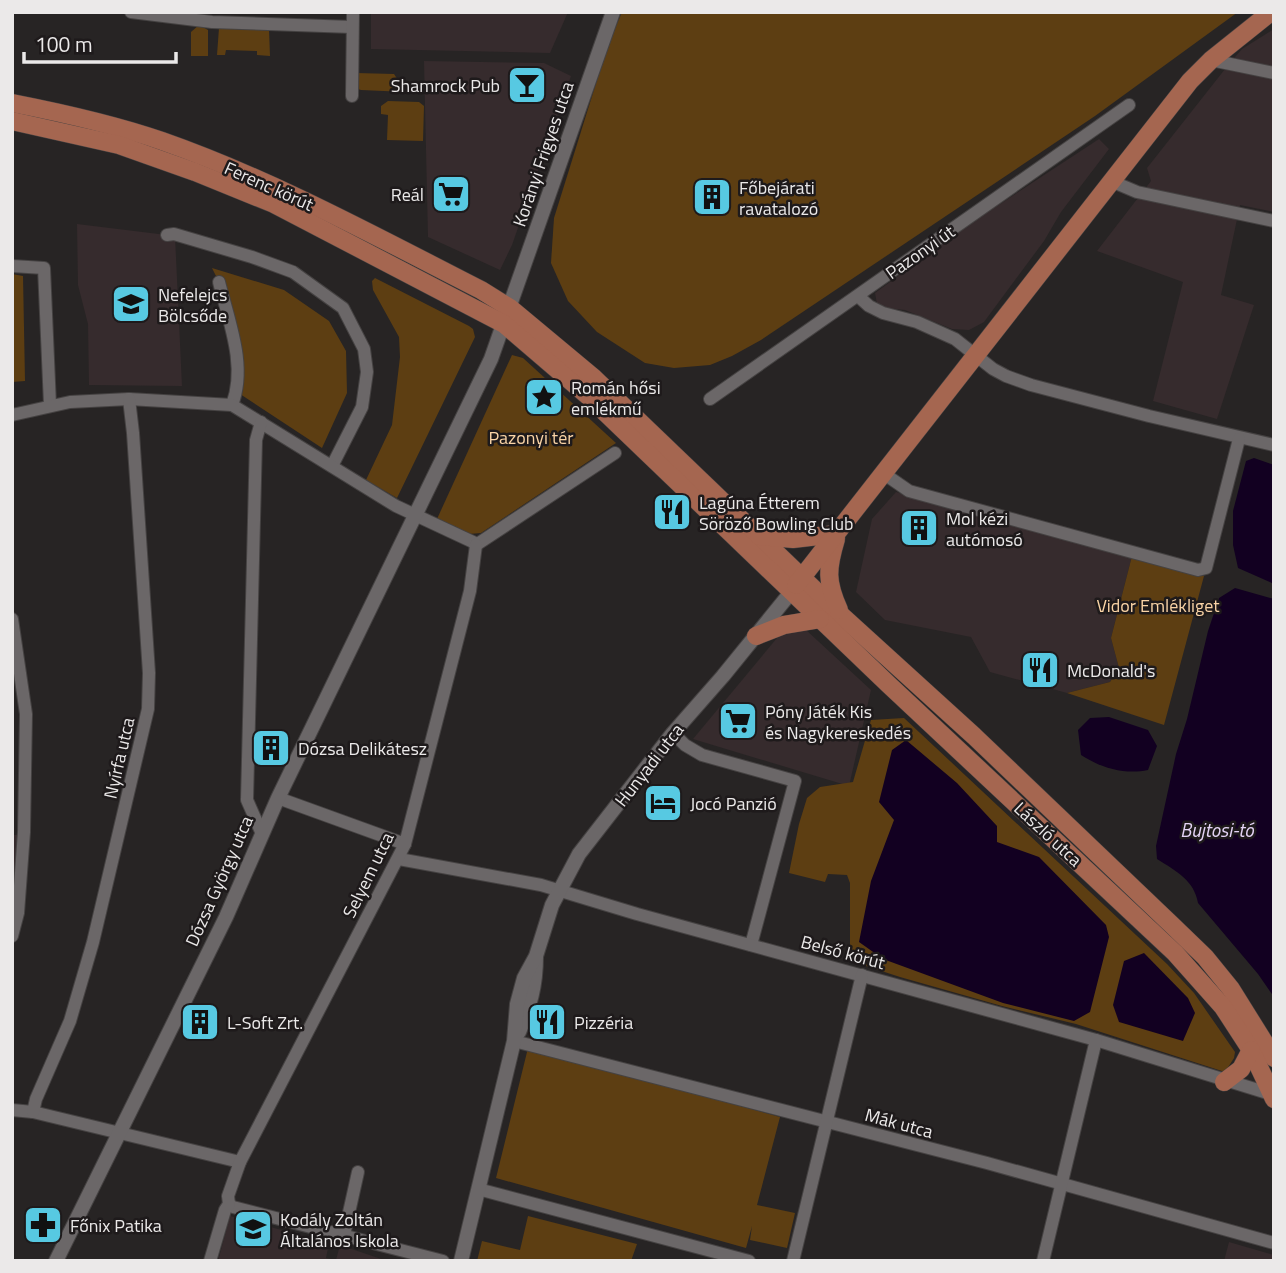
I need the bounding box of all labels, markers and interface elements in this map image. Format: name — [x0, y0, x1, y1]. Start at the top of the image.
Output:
scale bar — [24, 21, 177, 65]
text: 100 m — [35, 28, 92, 60]
bar icon: Shamrock Pub — [506, 64, 548, 106]
place label: Shamrock Pub — [391, 72, 500, 99]
street label: Korányi Frigyes utca — [505, 78, 581, 230]
street label: Ferenc körút — [220, 154, 318, 218]
supermarket icon: Reál — [430, 173, 472, 215]
place label: Főbejárati ravatalozó — [739, 174, 818, 222]
building icon: Főbejárati ravatalozó — [691, 176, 733, 218]
place label: Reál — [391, 181, 424, 208]
street label: Pazonyi út — [880, 218, 961, 286]
place label: Nefelejcs Bölcsőde — [158, 281, 227, 329]
school or university icon: Nefelejcs Bölcsőde — [110, 283, 152, 325]
place label: Román hősi emlékmű — [571, 374, 661, 422]
place icon: Román hősi emlékmű — [523, 376, 565, 418]
park label: Pazonyi tér — [488, 424, 574, 451]
place label: Lagúna Étterem Söröző Bowling Club — [699, 489, 854, 537]
restaurant icon: Lagúna Étterem Söröző Bowling Club — [651, 491, 693, 533]
place label: Mol kézi autómosó — [946, 505, 1023, 553]
building icon: Mol kézi autómosó — [898, 507, 940, 549]
park label: Vidor Emlékliget — [1096, 592, 1220, 619]
restaurant icon: McDonald's — [1019, 649, 1061, 691]
place label: McDonald's — [1067, 657, 1155, 684]
place label: Póny Játék Kis és Nagykereskedés — [765, 698, 911, 746]
supermarket icon: Póny Játék Kis és Nagykereskedés — [717, 700, 759, 742]
street label: Nyírfa utca — [97, 715, 141, 801]
street label: Hunyadi utca — [608, 718, 690, 812]
building icon: Dózsa Delikátesz — [250, 727, 292, 769]
place label: Dózsa Delikátesz — [298, 735, 427, 762]
hotel icon: Jocó Panzió — [642, 782, 684, 824]
place label: Jocó Panzió — [690, 790, 777, 817]
street label: László utca — [1008, 795, 1088, 873]
street label: Dózsa György utca — [178, 811, 260, 951]
water label: Bujtosi-tó — [1180, 815, 1255, 844]
street label: Selyem utca — [336, 828, 400, 922]
street label: Belső körút — [798, 928, 889, 976]
building icon: L-Soft Zrt. — [179, 1001, 221, 1043]
restaurant icon: Pizzéria — [526, 1001, 568, 1043]
place label: L-Soft Zrt. — [227, 1009, 303, 1036]
place label: Pizzéria — [574, 1009, 633, 1036]
street label: Mák utca — [862, 1101, 936, 1145]
pharmacy icon: Főnix Patika — [22, 1204, 64, 1246]
place label: Kodály Zoltán Általános Iskola — [280, 1206, 399, 1254]
school or university icon: Kodály Zoltán Általános Iskola — [232, 1208, 274, 1250]
place label: Főnix Patika — [70, 1212, 162, 1239]

